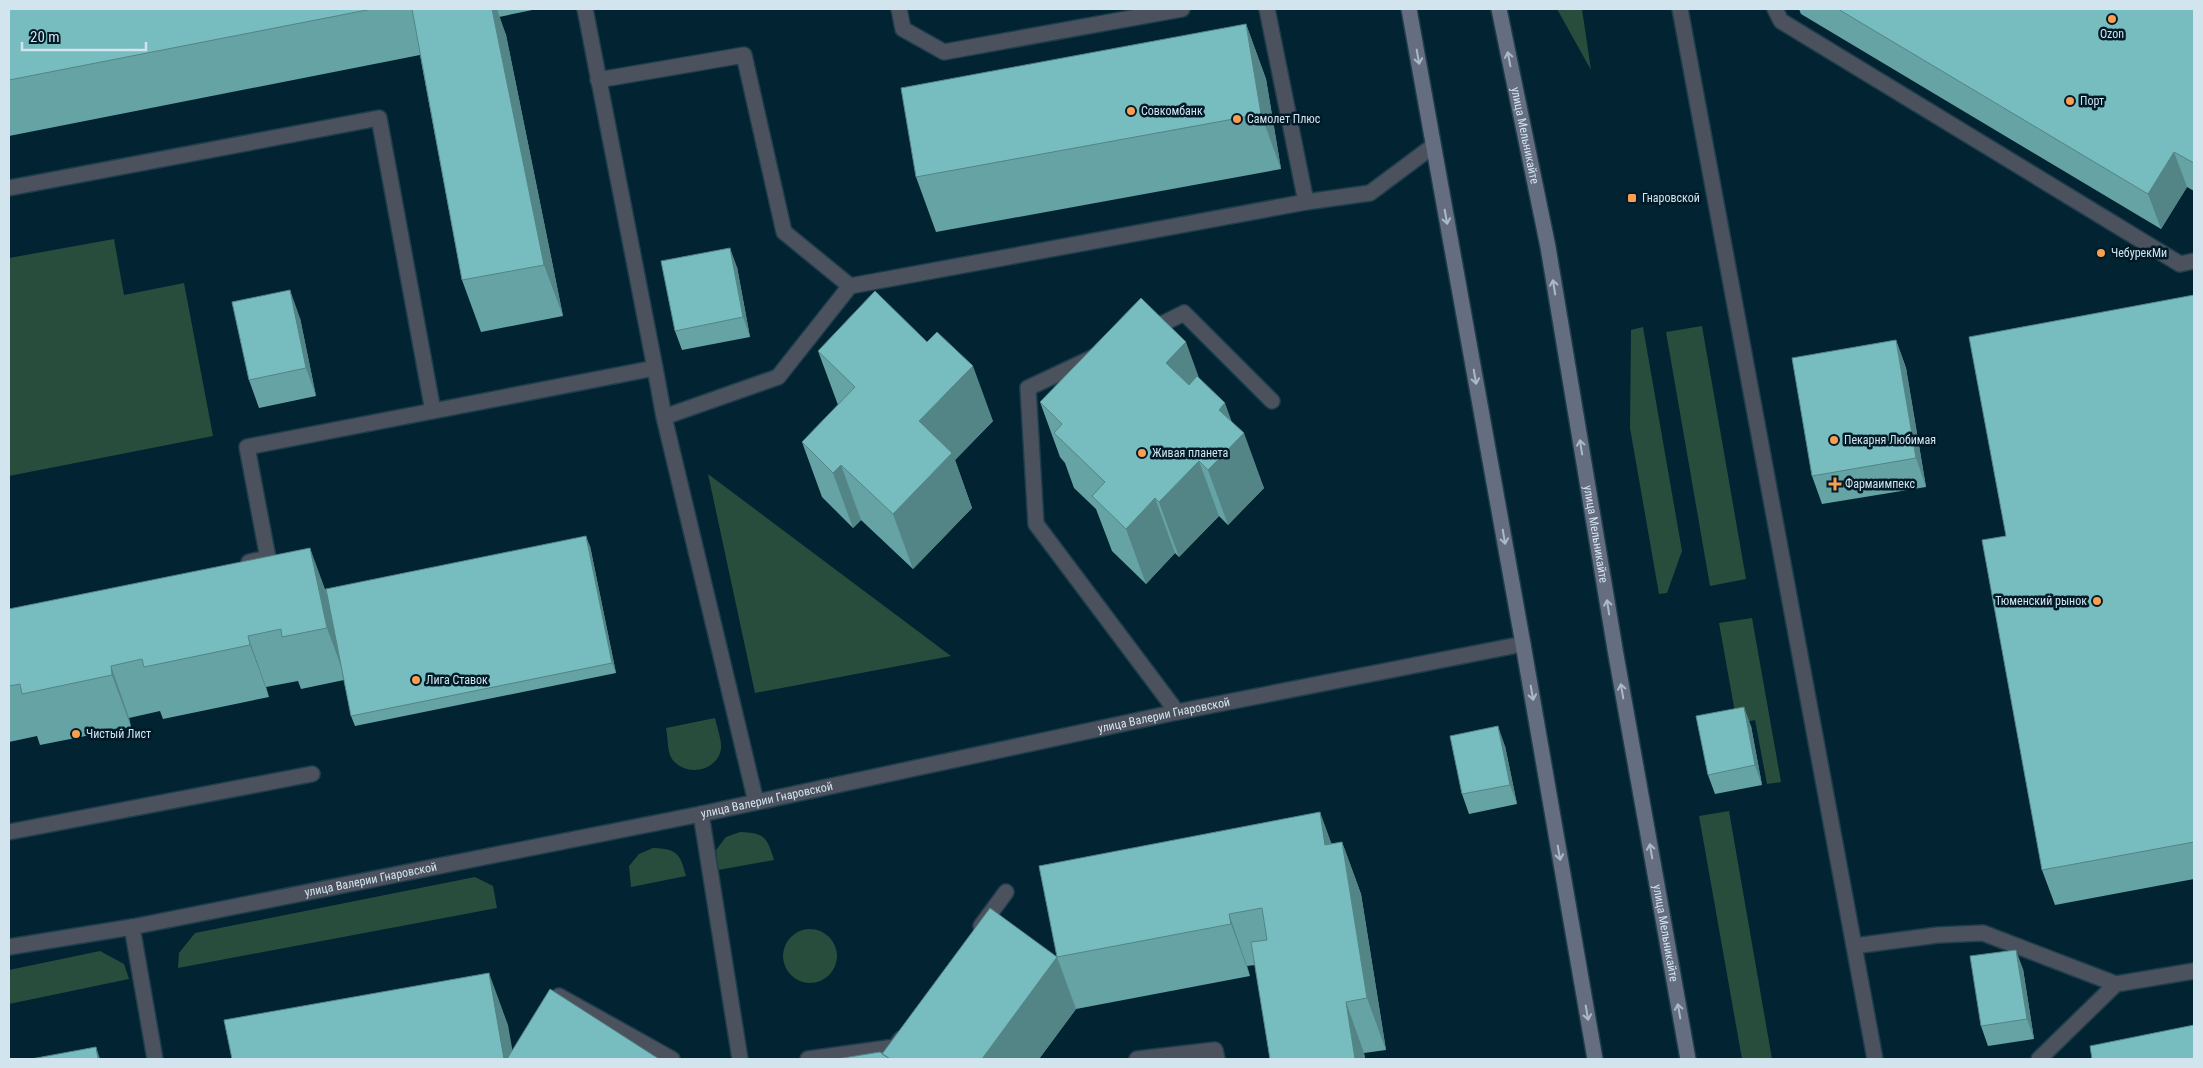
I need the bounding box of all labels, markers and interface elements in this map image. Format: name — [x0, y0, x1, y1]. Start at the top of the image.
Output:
marker: Ozon — [2106, 13, 2118, 25]
scale bar — [22, 20, 146, 52]
place label: Ozon — [2100, 27, 2124, 41]
text: 20 m — [30, 28, 60, 46]
one-way arrow — [1413, 48, 1423, 64]
one-way arrow — [1504, 51, 1514, 67]
street label: улица Мельникайте — [1508, 86, 1542, 185]
place label: Порт — [2080, 94, 2104, 108]
marker: Порт — [2064, 95, 2076, 107]
place label: Совкомбанк — [1141, 104, 1203, 118]
marker: Совкомбанк — [1125, 105, 1137, 117]
place label: Самолет Плюс — [1247, 112, 1321, 126]
marker: Самолет Плюс — [1231, 113, 1243, 125]
place label: Гнаровской — [1642, 191, 1700, 205]
marker: Гнаровской — [1626, 192, 1638, 204]
one-way arrow — [1441, 208, 1451, 224]
place label: ЧебурекМи — [2111, 246, 2167, 260]
marker: ЧебурекМи — [2095, 247, 2107, 259]
one-way arrow — [1549, 279, 1559, 295]
one-way arrow — [1470, 368, 1480, 384]
place label: Пекарня Любимая — [1844, 433, 1936, 447]
marker: Пекарня Любимая — [1828, 434, 1840, 446]
one-way arrow — [1576, 439, 1586, 455]
place label: Живая планета — [1152, 446, 1229, 460]
marker: Живая планета — [1136, 447, 1148, 459]
place label: Фармаимпекс — [1845, 477, 1916, 491]
marker: Фармаимпекс — [1829, 478, 1841, 490]
street label: улица Мельникайте — [1581, 484, 1611, 584]
one-way arrow — [1499, 528, 1509, 544]
place label: Тюменский рынок — [1995, 594, 2087, 608]
marker: Тюменский рынок — [2091, 595, 2103, 607]
one-way arrow — [1603, 600, 1613, 616]
place label: Лига Ставок — [426, 673, 488, 687]
marker: Лига Ставок — [410, 674, 422, 686]
one-way arrow — [1527, 684, 1537, 700]
one-way arrow — [1617, 684, 1627, 700]
street label: улица Валерии Гнаровской — [1096, 695, 1231, 736]
place label: Чистый Лист — [86, 727, 151, 741]
marker: Чистый Лист — [70, 728, 82, 740]
street label: улица Валерии Гнаровской — [699, 779, 834, 821]
one-way arrow — [1555, 844, 1565, 860]
one-way arrow — [1645, 844, 1655, 860]
street label: улица Валерии Гнаровской — [303, 860, 438, 900]
street label: улица Мельникайте — [1650, 883, 1681, 983]
one-way arrow — [1582, 1004, 1592, 1020]
one-way arrow — [1674, 1004, 1684, 1020]

